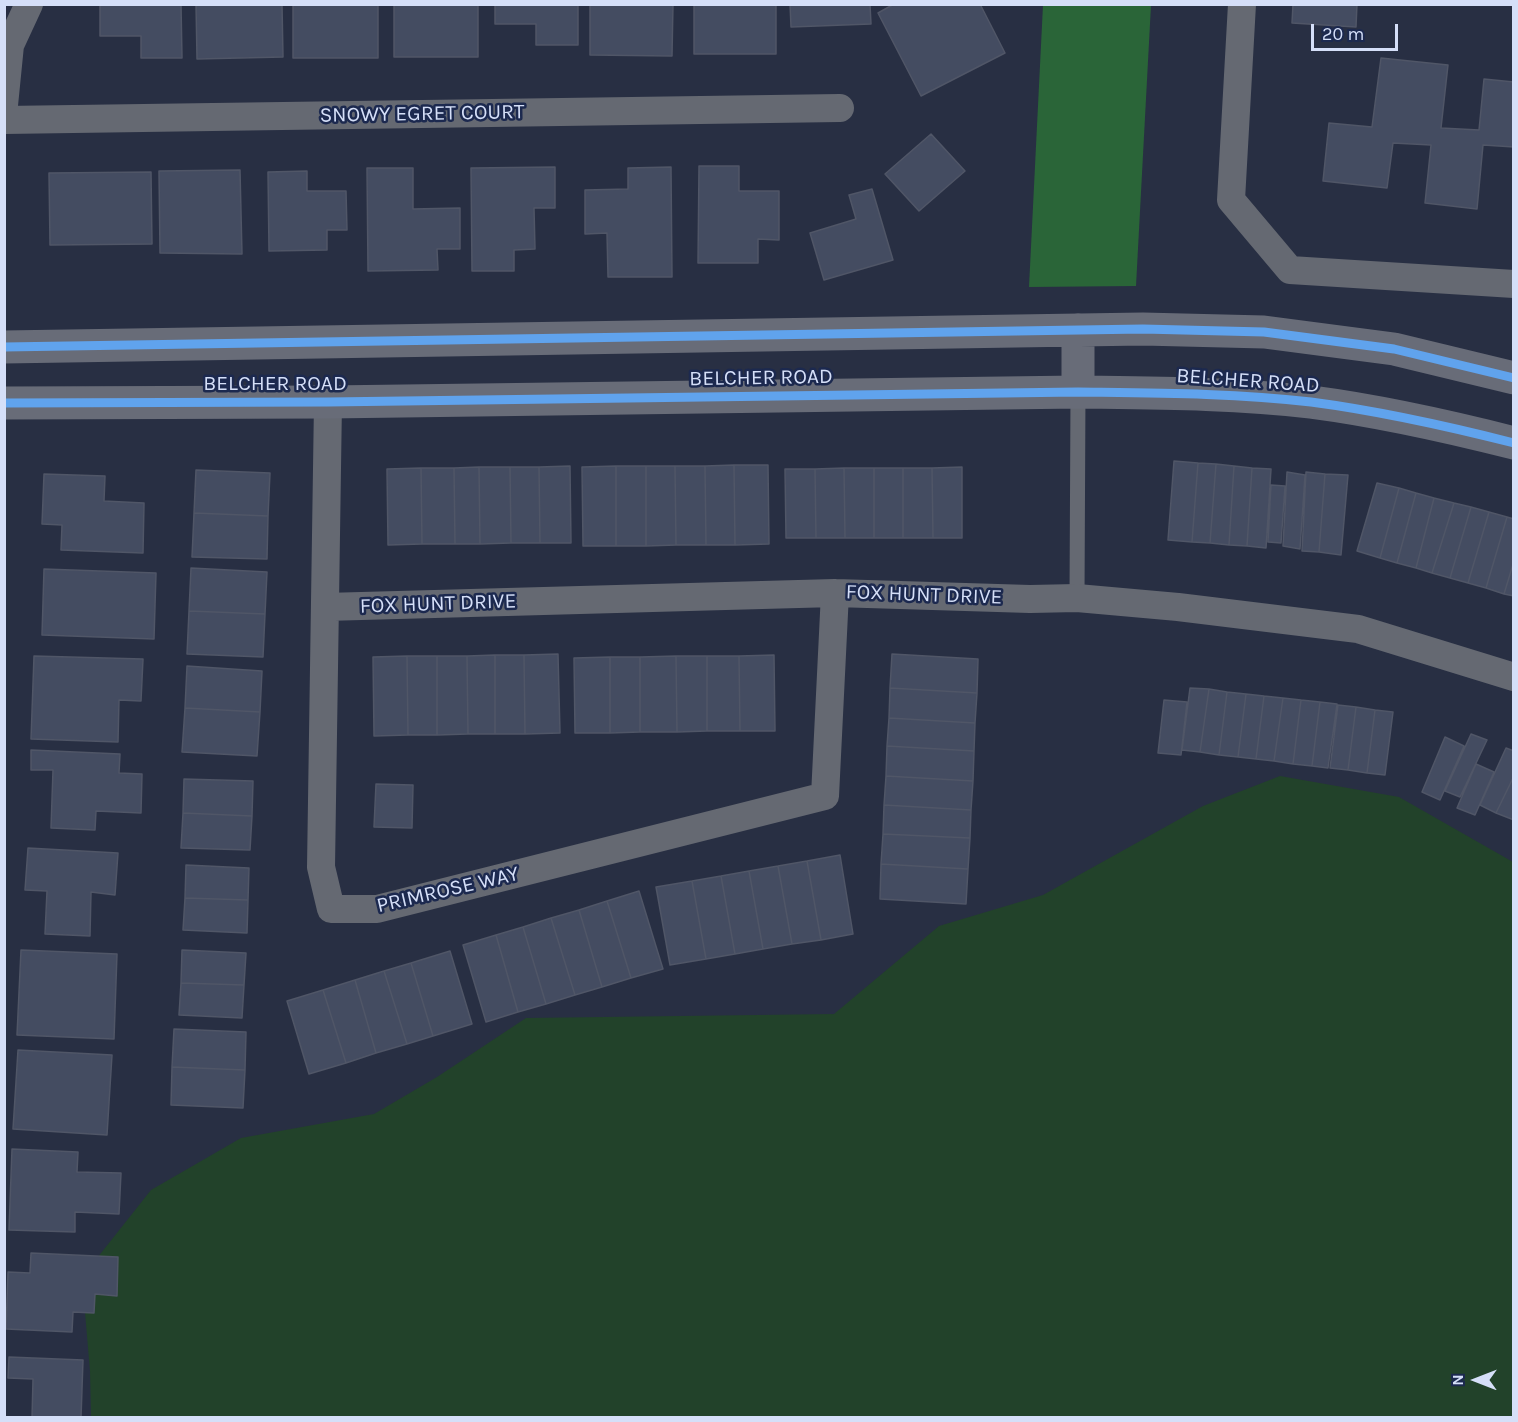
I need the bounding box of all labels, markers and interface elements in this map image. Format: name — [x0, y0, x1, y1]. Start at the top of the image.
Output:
scale bar — [1314, 12, 1401, 50]
text: 20 m — [1322, 23, 1364, 45]
street label: SNOWY EGRET COURT — [319, 100, 525, 128]
street label: BELCHER ROAD — [1176, 363, 1320, 399]
street label: BELCHER ROAD — [689, 364, 833, 392]
street label: BELCHER ROAD — [203, 371, 347, 397]
street label: FOX HUNT DRIVE — [845, 580, 1003, 610]
street label: FOX HUNT DRIVE — [359, 589, 517, 619]
street label: PRIMROSE WAY — [374, 861, 522, 919]
north arrow — [1446, 1350, 1506, 1410]
text: N — [1448, 1374, 1467, 1386]

